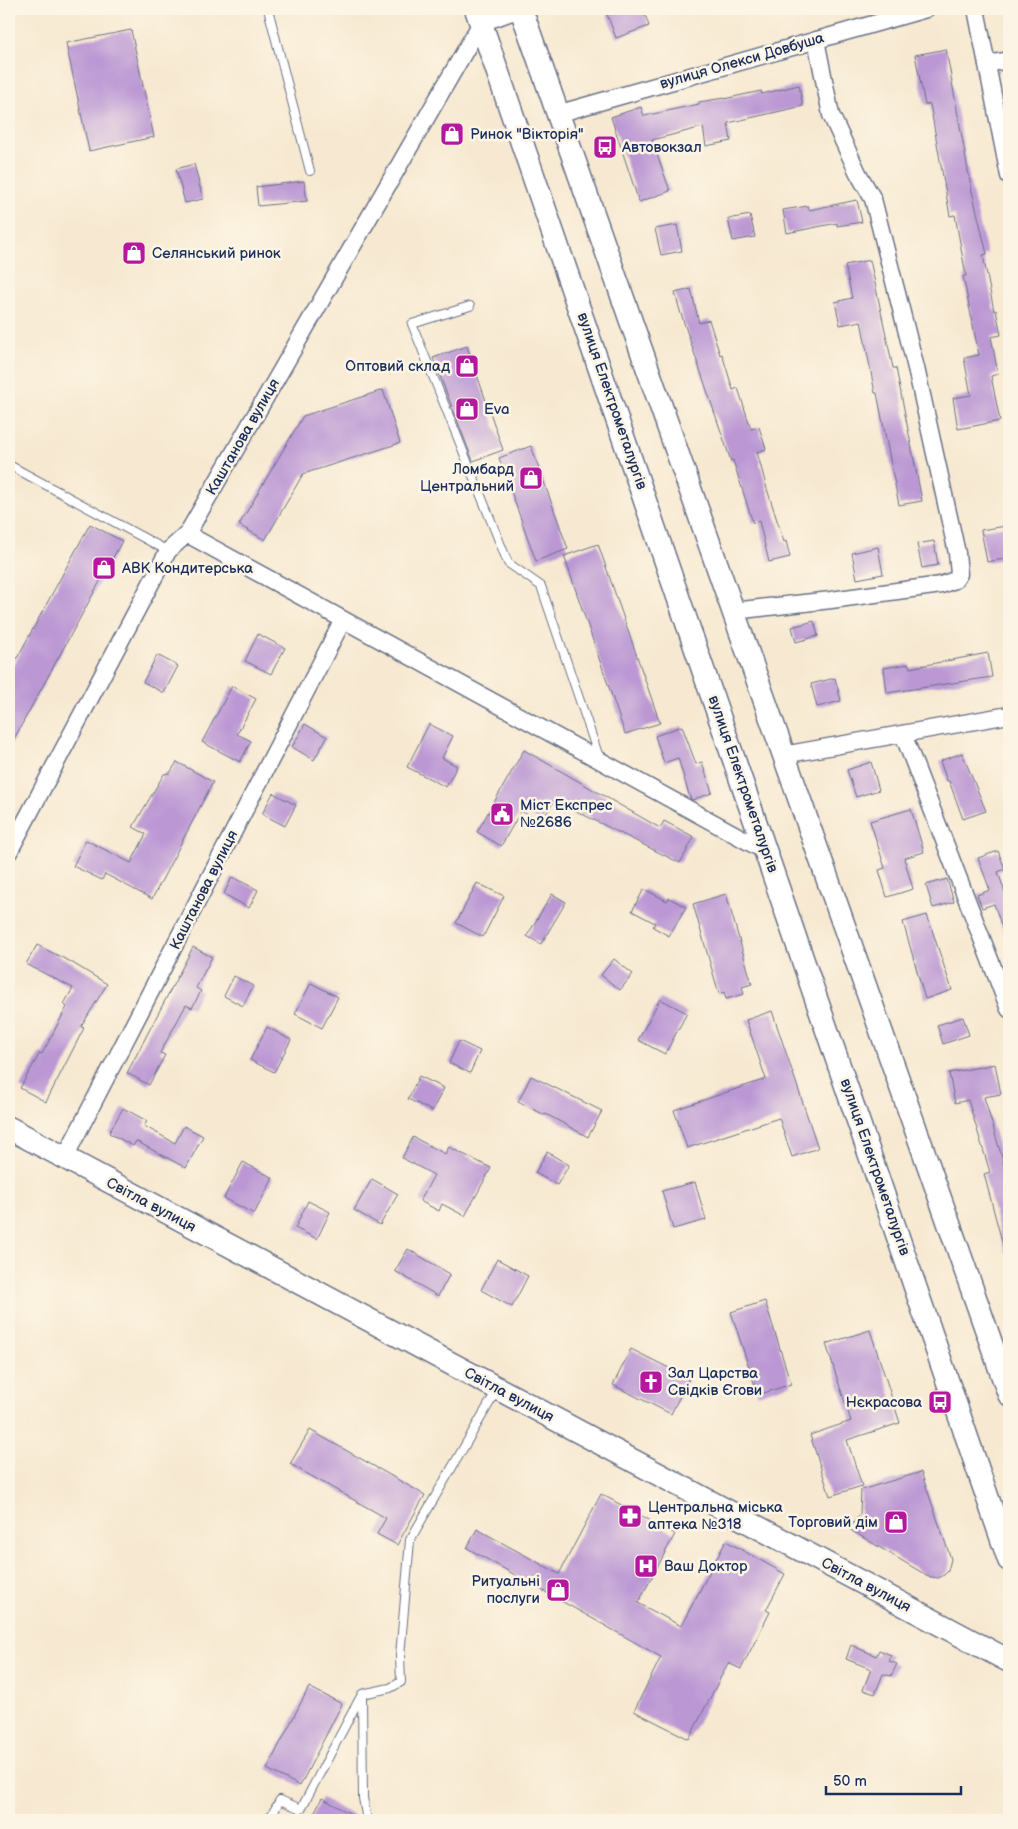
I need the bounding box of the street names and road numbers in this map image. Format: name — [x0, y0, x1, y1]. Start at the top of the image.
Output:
street label: вулиця Олекси Довбуша — [658, 28, 826, 94]
street label: вулиця Електрометалургів — [573, 310, 651, 492]
street label: Каштанова вулиця — [202, 375, 284, 499]
street label: вулиця Електрометалургів — [704, 693, 782, 875]
street label: Каштанова вулиця — [166, 827, 242, 953]
street label: вулиця Електрометалургів — [836, 1076, 914, 1258]
street label: Світла вулиця — [103, 1173, 199, 1237]
street label: Світла вулиця — [461, 1363, 557, 1427]
street label: Світла вулиця — [818, 1553, 914, 1617]

